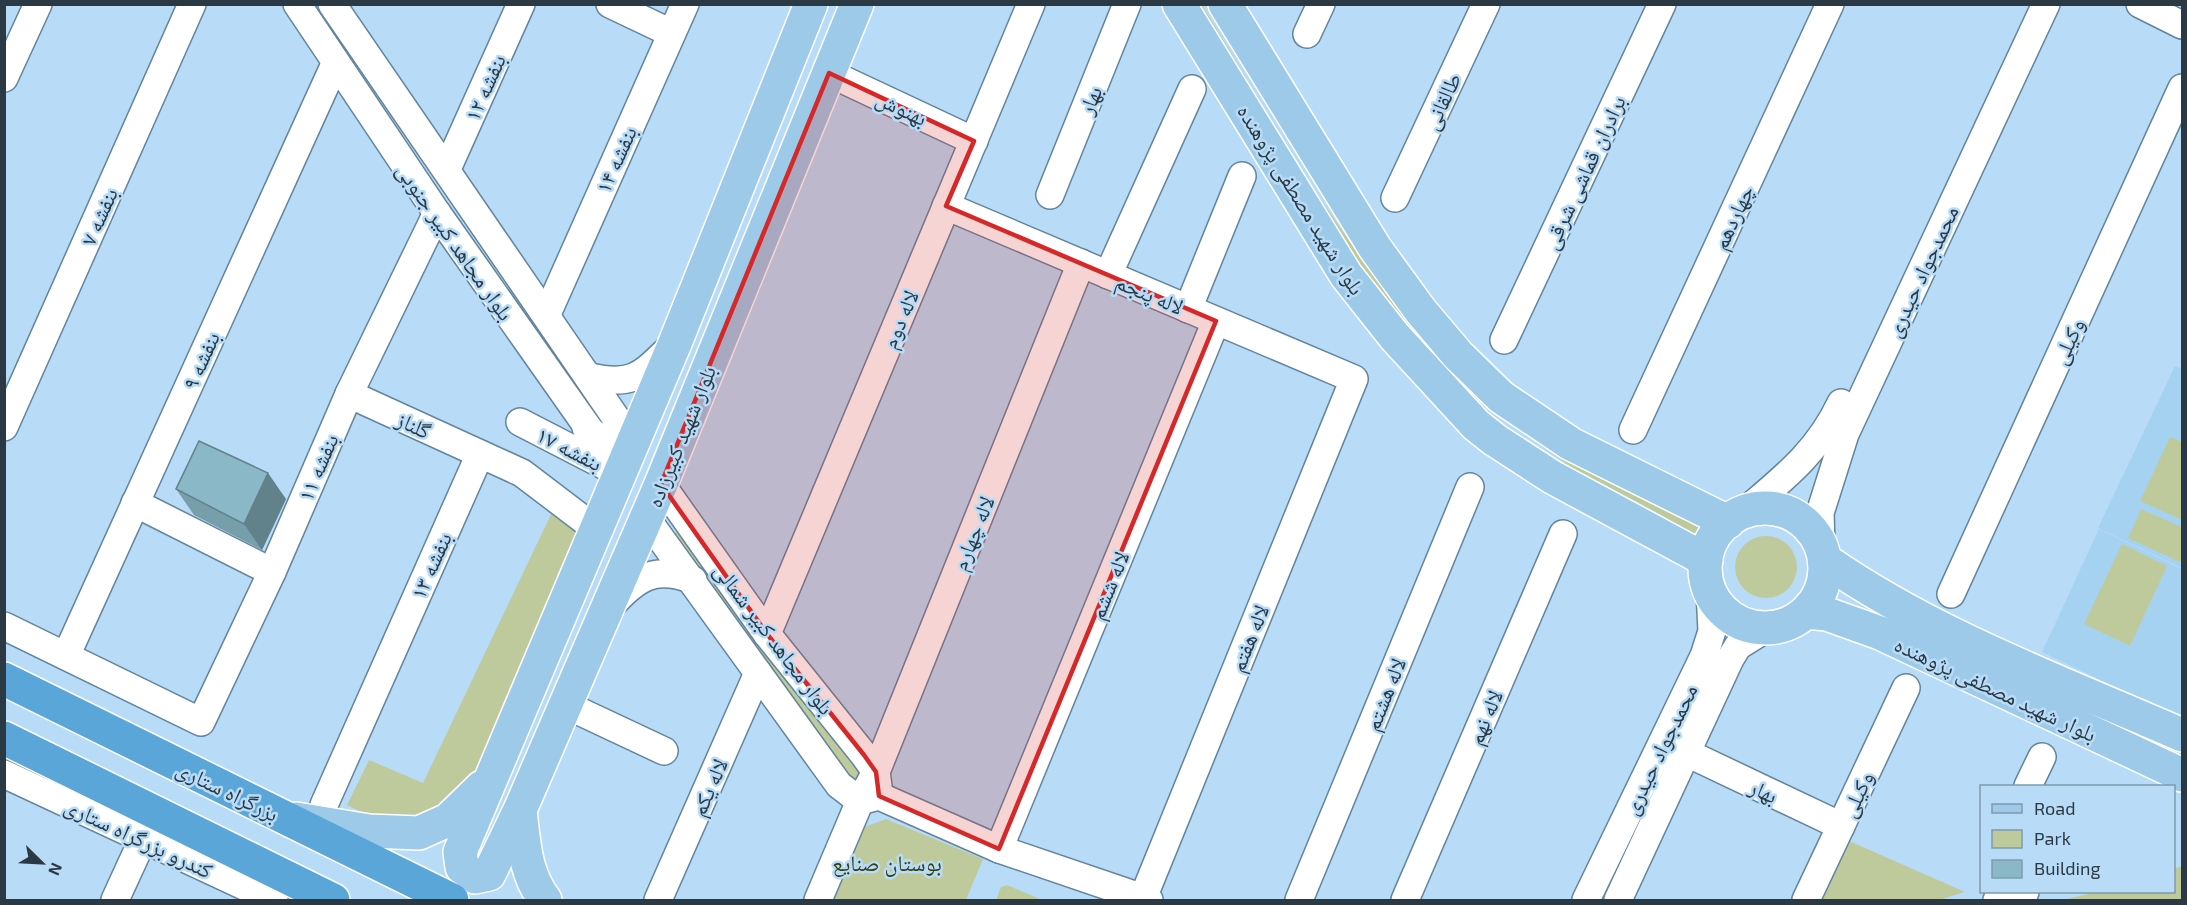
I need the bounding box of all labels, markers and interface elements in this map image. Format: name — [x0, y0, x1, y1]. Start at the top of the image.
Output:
street label: بنفشه ۱۲ — [458, 50, 511, 125]
street label: طالقانی — [1417, 68, 1467, 135]
street label: بهار — [1071, 82, 1107, 119]
street label: بهنوش — [871, 84, 932, 132]
street label: برادران قماشی شرقی — [1536, 91, 1632, 254]
street label: بلوار شهید مصطفی پژوهنده — [1231, 99, 1371, 300]
street label: بنفشه ۱۴ — [589, 122, 642, 197]
street label: بلوار مجاهد کبیر جنوبی — [390, 157, 520, 326]
street label: چهاردهم — [1706, 181, 1761, 255]
street label: بنفشه ۷ — [74, 183, 123, 249]
street label: محمدجواد حیدری — [1879, 201, 1965, 342]
street label: لاله پنجم — [1111, 267, 1188, 322]
street label: لاله دوم — [875, 286, 926, 353]
street label: وکیلی — [2045, 314, 2091, 369]
street label: بنفشه ۹ — [176, 327, 225, 393]
street label: بلوار شهید کبیرزاده — [640, 361, 721, 511]
street label: گلناز — [392, 404, 435, 443]
street label: بنفشه ۱۷ — [533, 420, 607, 476]
street label: بنفشه ۱۱ — [291, 430, 343, 505]
street label: لاله چهارم — [945, 492, 1001, 575]
street label: بنفشه ۱۳ — [404, 528, 457, 603]
street label: لاله ششم — [1083, 547, 1136, 624]
street label: بلوار مجاهد کبیر شمالی — [708, 557, 841, 720]
street label: لاله هفتم — [1223, 601, 1276, 677]
street label: بلوار شهید مصطفی پژوهنده — [1890, 630, 2101, 748]
street label: لاله هشتم — [1358, 654, 1413, 735]
street label: محمدجواد حیدری — [1616, 679, 1704, 819]
street label: لاله نهم — [1461, 686, 1510, 749]
street label: بزرگراه ستاری — [172, 754, 283, 828]
street label: لاله یکم — [684, 754, 735, 821]
street label: وکیلی — [1834, 767, 1880, 822]
street label: بهار — [1744, 772, 1782, 809]
legend — [1980, 785, 2175, 893]
street label: کندرو بزرگراه ستاری — [60, 791, 217, 884]
text: Road — [2034, 797, 2075, 819]
text: Park — [2034, 827, 2071, 849]
north arrow — [12, 833, 72, 893]
park label: بوستان صنایع — [832, 849, 942, 877]
text: Building — [2034, 857, 2101, 879]
text: N — [45, 860, 67, 878]

